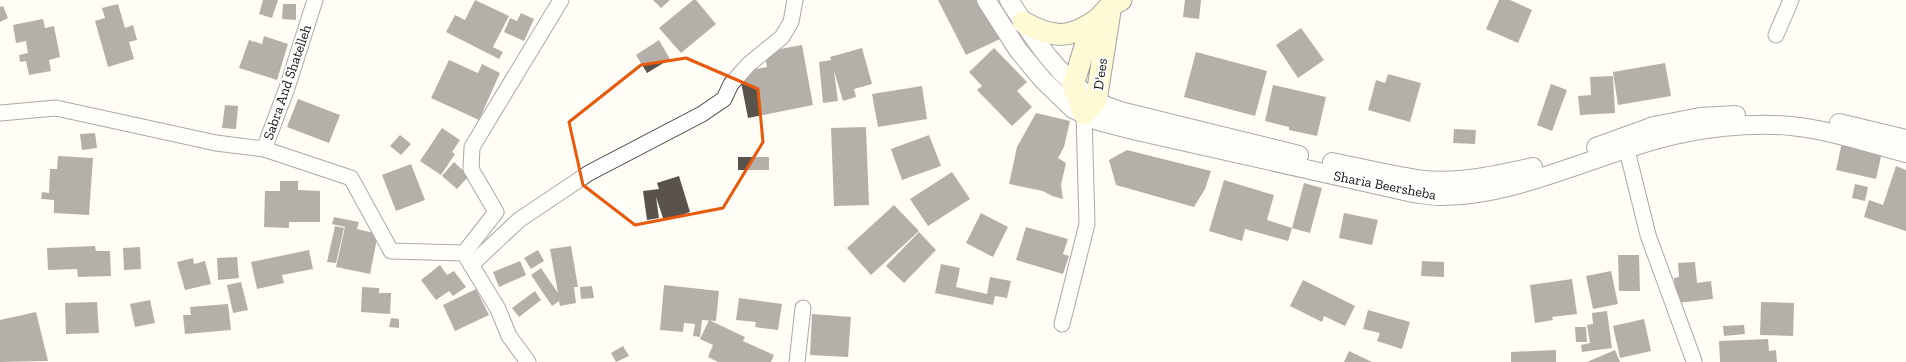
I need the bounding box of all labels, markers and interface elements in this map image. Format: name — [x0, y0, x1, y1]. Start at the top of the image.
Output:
street label: Sabra And Shatelleh — [260, 22, 315, 142]
street label: D'ees — [1090, 57, 1111, 91]
street label: Sharia Beersheba — [1332, 167, 1438, 204]

